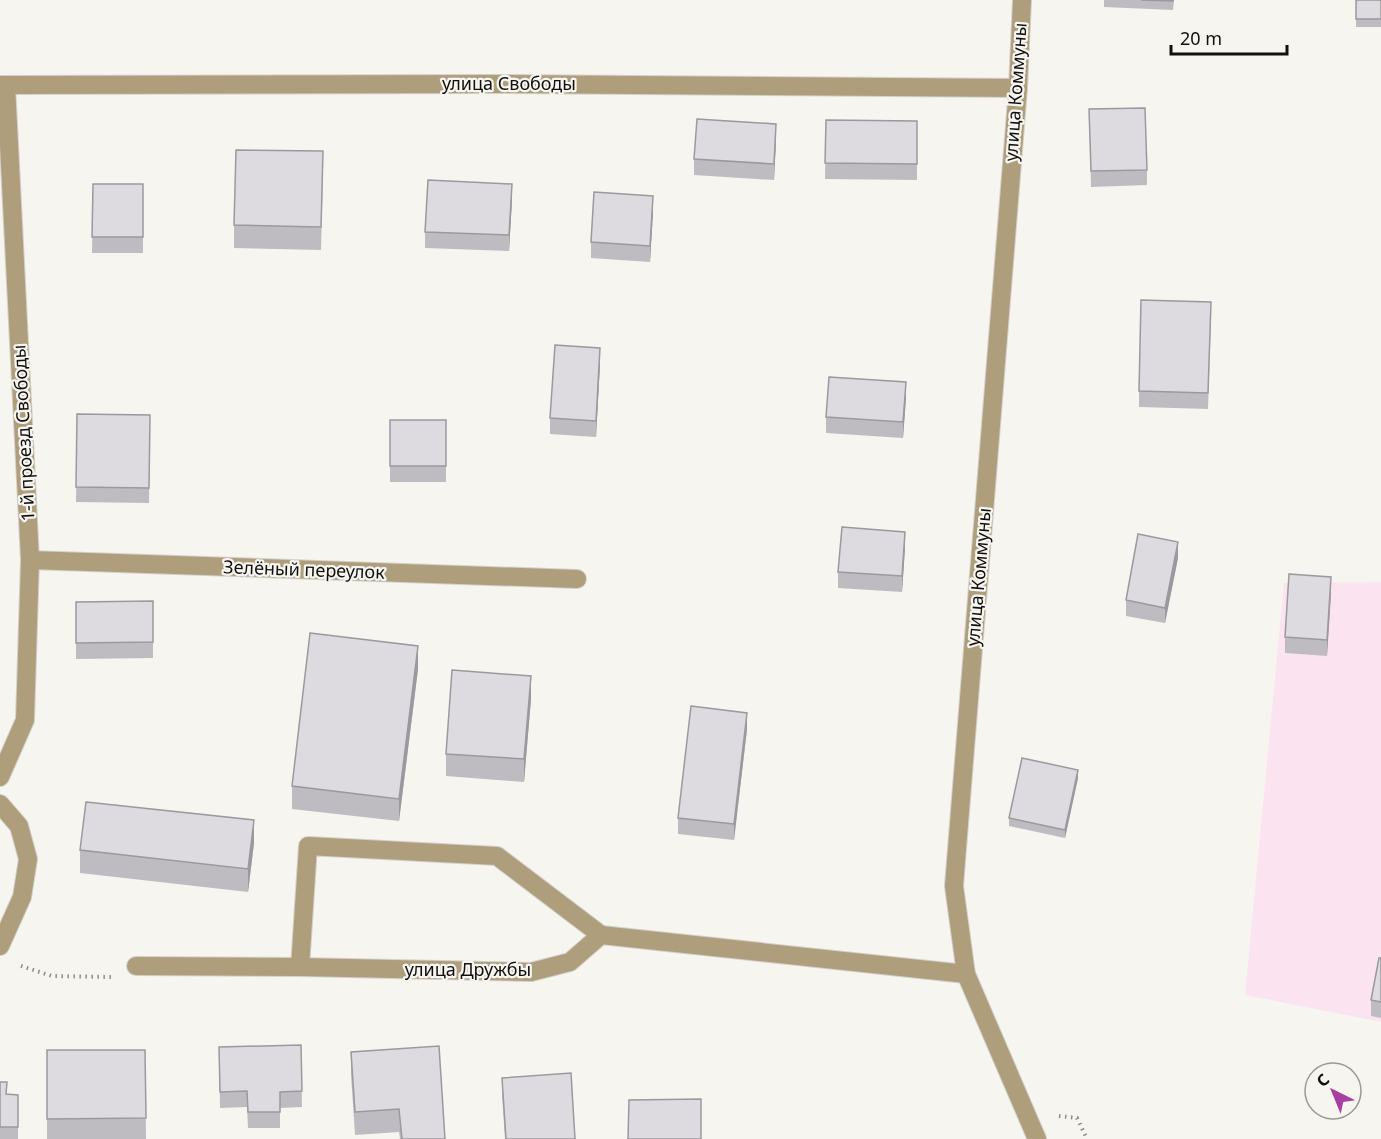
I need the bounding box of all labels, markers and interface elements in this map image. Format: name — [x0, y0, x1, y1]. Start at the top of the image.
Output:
scale bar — [1171, 18, 1286, 56]
street label: улица Коммуны — [998, 22, 1032, 162]
text: 20 m — [1180, 26, 1222, 50]
street label: улица Свободы — [442, 71, 576, 95]
street label: 1-й проезд Свободы — [6, 344, 40, 522]
street label: улица Коммуны — [960, 507, 996, 647]
street label: Зелёный переулок — [223, 554, 386, 584]
street label: улица Дружбы — [405, 957, 531, 981]
north arrow — [1303, 1061, 1363, 1121]
text: С — [1311, 1068, 1334, 1092]

